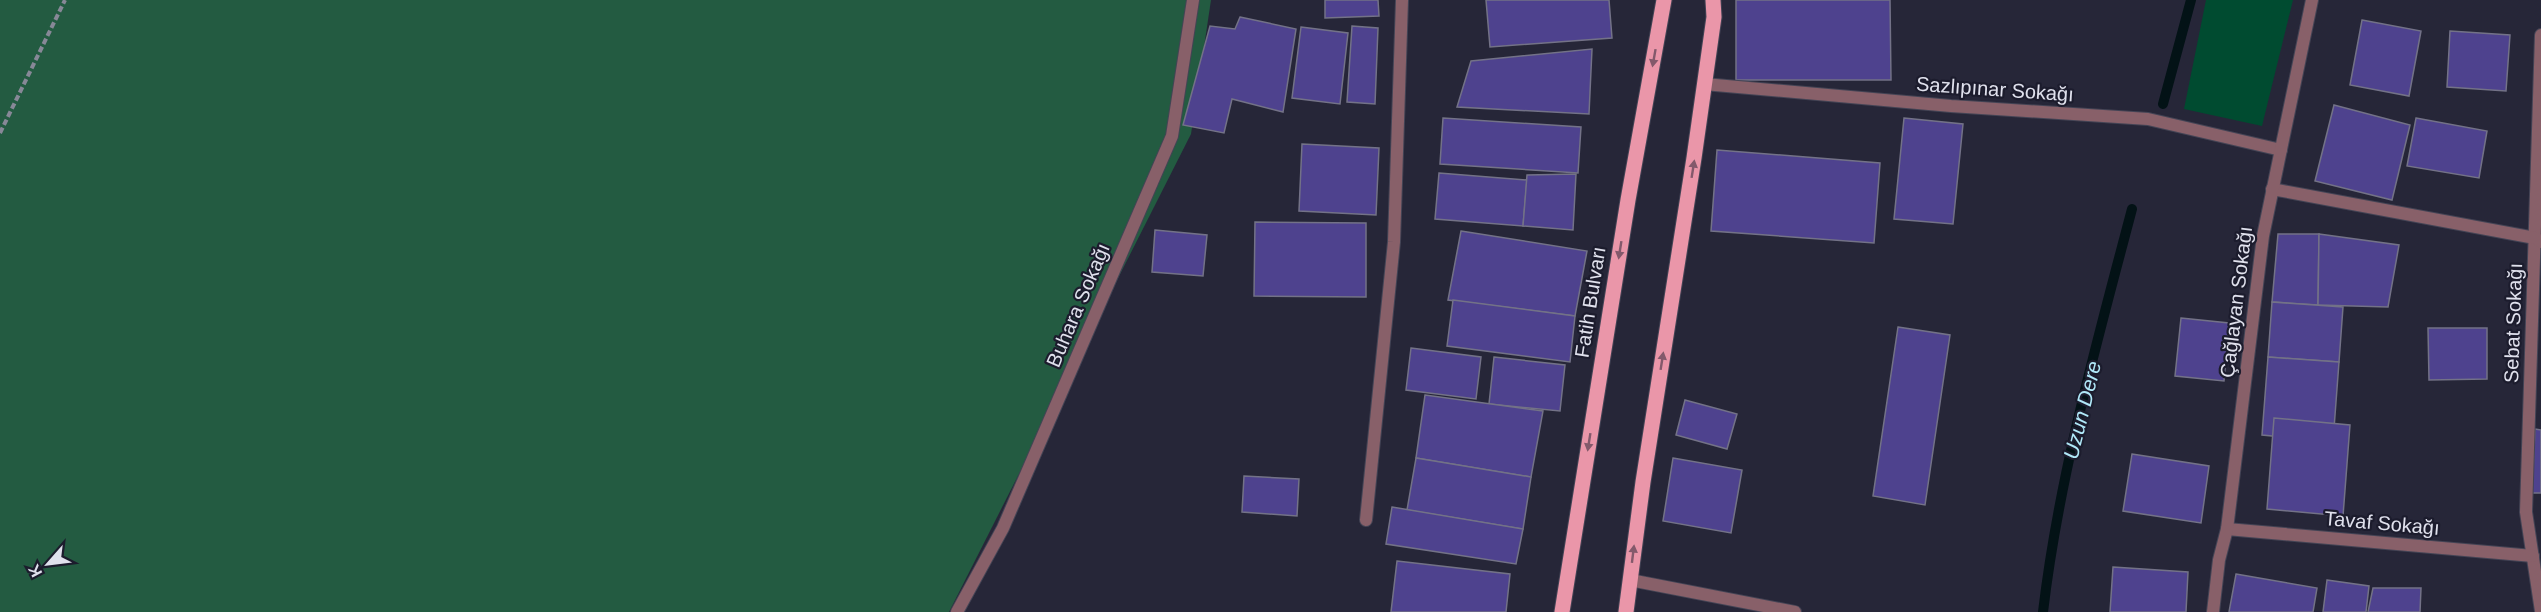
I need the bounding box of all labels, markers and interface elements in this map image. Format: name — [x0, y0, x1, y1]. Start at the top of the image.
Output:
one-way arrow — [1649, 48, 1658, 67]
street label: Sazlıpınar Sokağı — [1915, 73, 2075, 105]
one-way arrow — [1688, 159, 1697, 178]
street label: Çağlayan Sokağı — [2216, 225, 2256, 379]
street label: Buhara Sokağı — [1042, 240, 1114, 370]
one-way arrow — [1615, 240, 1624, 259]
street label: Fatih Bulvarı — [1570, 245, 1610, 359]
street label: Sebat Sokağı — [2500, 263, 2526, 383]
one-way arrow — [1658, 351, 1667, 370]
water label: Uzun Dere — [2059, 359, 2105, 461]
one-way arrow — [1584, 433, 1593, 452]
street label: Tavaf Sokağı — [2323, 507, 2441, 539]
north arrow — [18, 534, 78, 594]
one-way arrow — [1629, 544, 1638, 563]
text: K — [25, 561, 45, 580]

